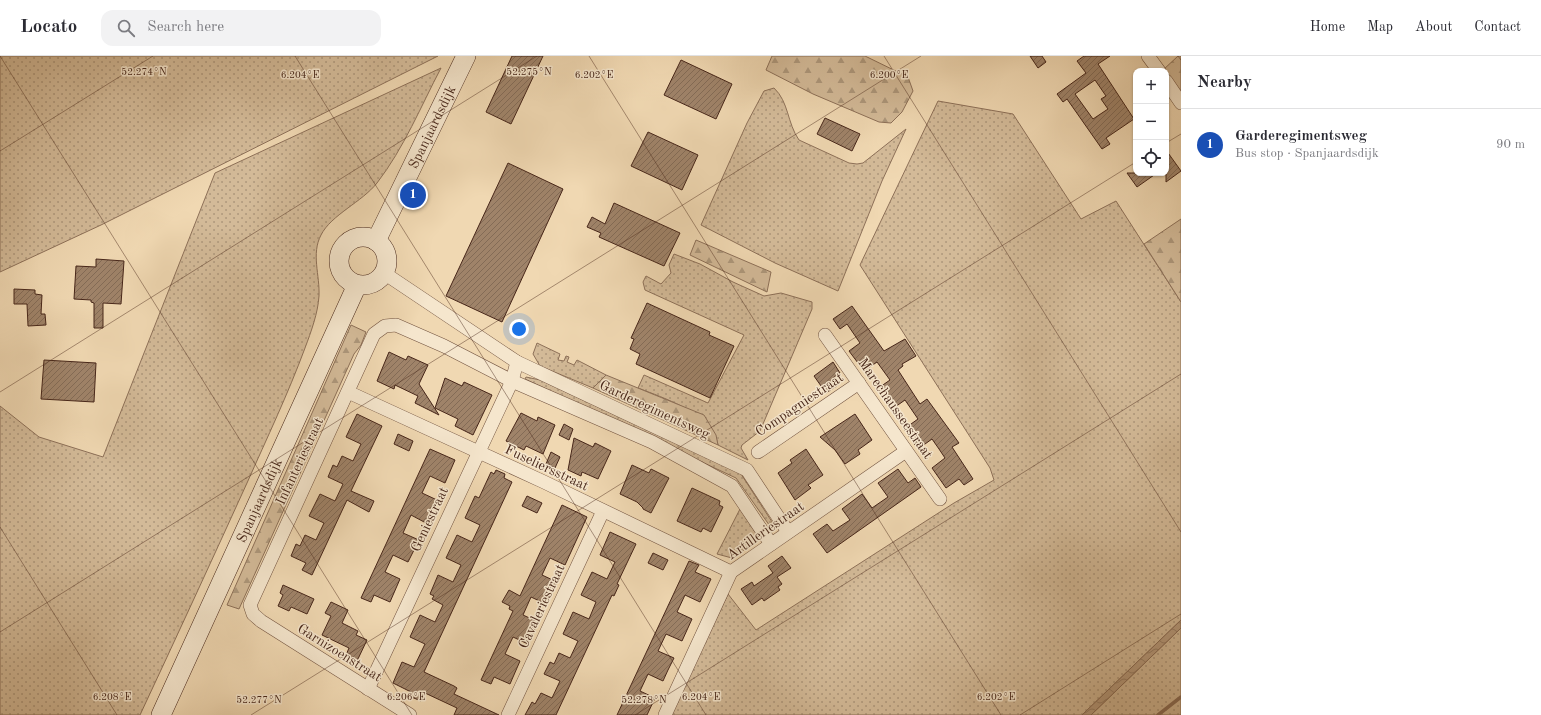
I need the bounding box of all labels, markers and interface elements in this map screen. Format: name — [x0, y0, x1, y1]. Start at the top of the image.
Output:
search box — [101, 10, 381, 46]
icon: search — [115, 17, 137, 39]
text: Locato — [20, 18, 77, 37]
text: Search here — [147, 20, 224, 35]
text: Home — [1310, 20, 1345, 34]
text: Map — [1367, 20, 1393, 34]
text: About — [1415, 20, 1452, 34]
text: Contact — [1474, 20, 1521, 34]
text: 52.274°N — [121, 67, 167, 77]
text: 52.275°N — [506, 67, 552, 77]
map controls — [1133, 68, 1169, 176]
button: + — [1133, 68, 1169, 104]
text: 6.204°E — [281, 70, 319, 80]
text: 6.202°E — [575, 70, 613, 80]
text: 6.200°E — [870, 70, 908, 80]
text: Nearby — [1197, 74, 1252, 91]
street label: Spanjaardsdijk — [406, 83, 459, 171]
button: − — [1133, 104, 1169, 140]
text: Garderegimentsweg — [1235, 129, 1367, 144]
text: 1 — [1206, 138, 1214, 151]
text: 90 m — [1496, 138, 1525, 151]
button: locate — [1133, 140, 1169, 176]
text: Bus stop · Spanjaardsdijk — [1235, 147, 1379, 160]
pin: 1 — [400, 180, 426, 210]
your location — [509, 319, 529, 339]
street label: Marechausseestraat — [855, 356, 935, 462]
street label: Compagniestraat — [753, 370, 846, 439]
street label: Garderegimentsweg — [597, 378, 712, 442]
street label: Infanteriestraat — [274, 415, 326, 507]
street label: Fuseliersstraat — [503, 442, 591, 493]
street label: Spanjaardsdijk — [235, 456, 285, 545]
street label: Geniestraat — [409, 485, 451, 554]
street label: Artilleriestraat — [724, 499, 807, 563]
street label: Cavaleriestraat — [516, 562, 568, 651]
street label: Garnizoenstraat — [295, 621, 384, 684]
text: 6.208°E — [93, 692, 131, 702]
text: 6.206°E — [387, 692, 425, 702]
text: 6.204°E — [682, 692, 720, 702]
text: 6.202°E — [977, 692, 1015, 702]
text: 52.277°N — [236, 695, 282, 705]
text: 52.278°N — [621, 695, 667, 705]

